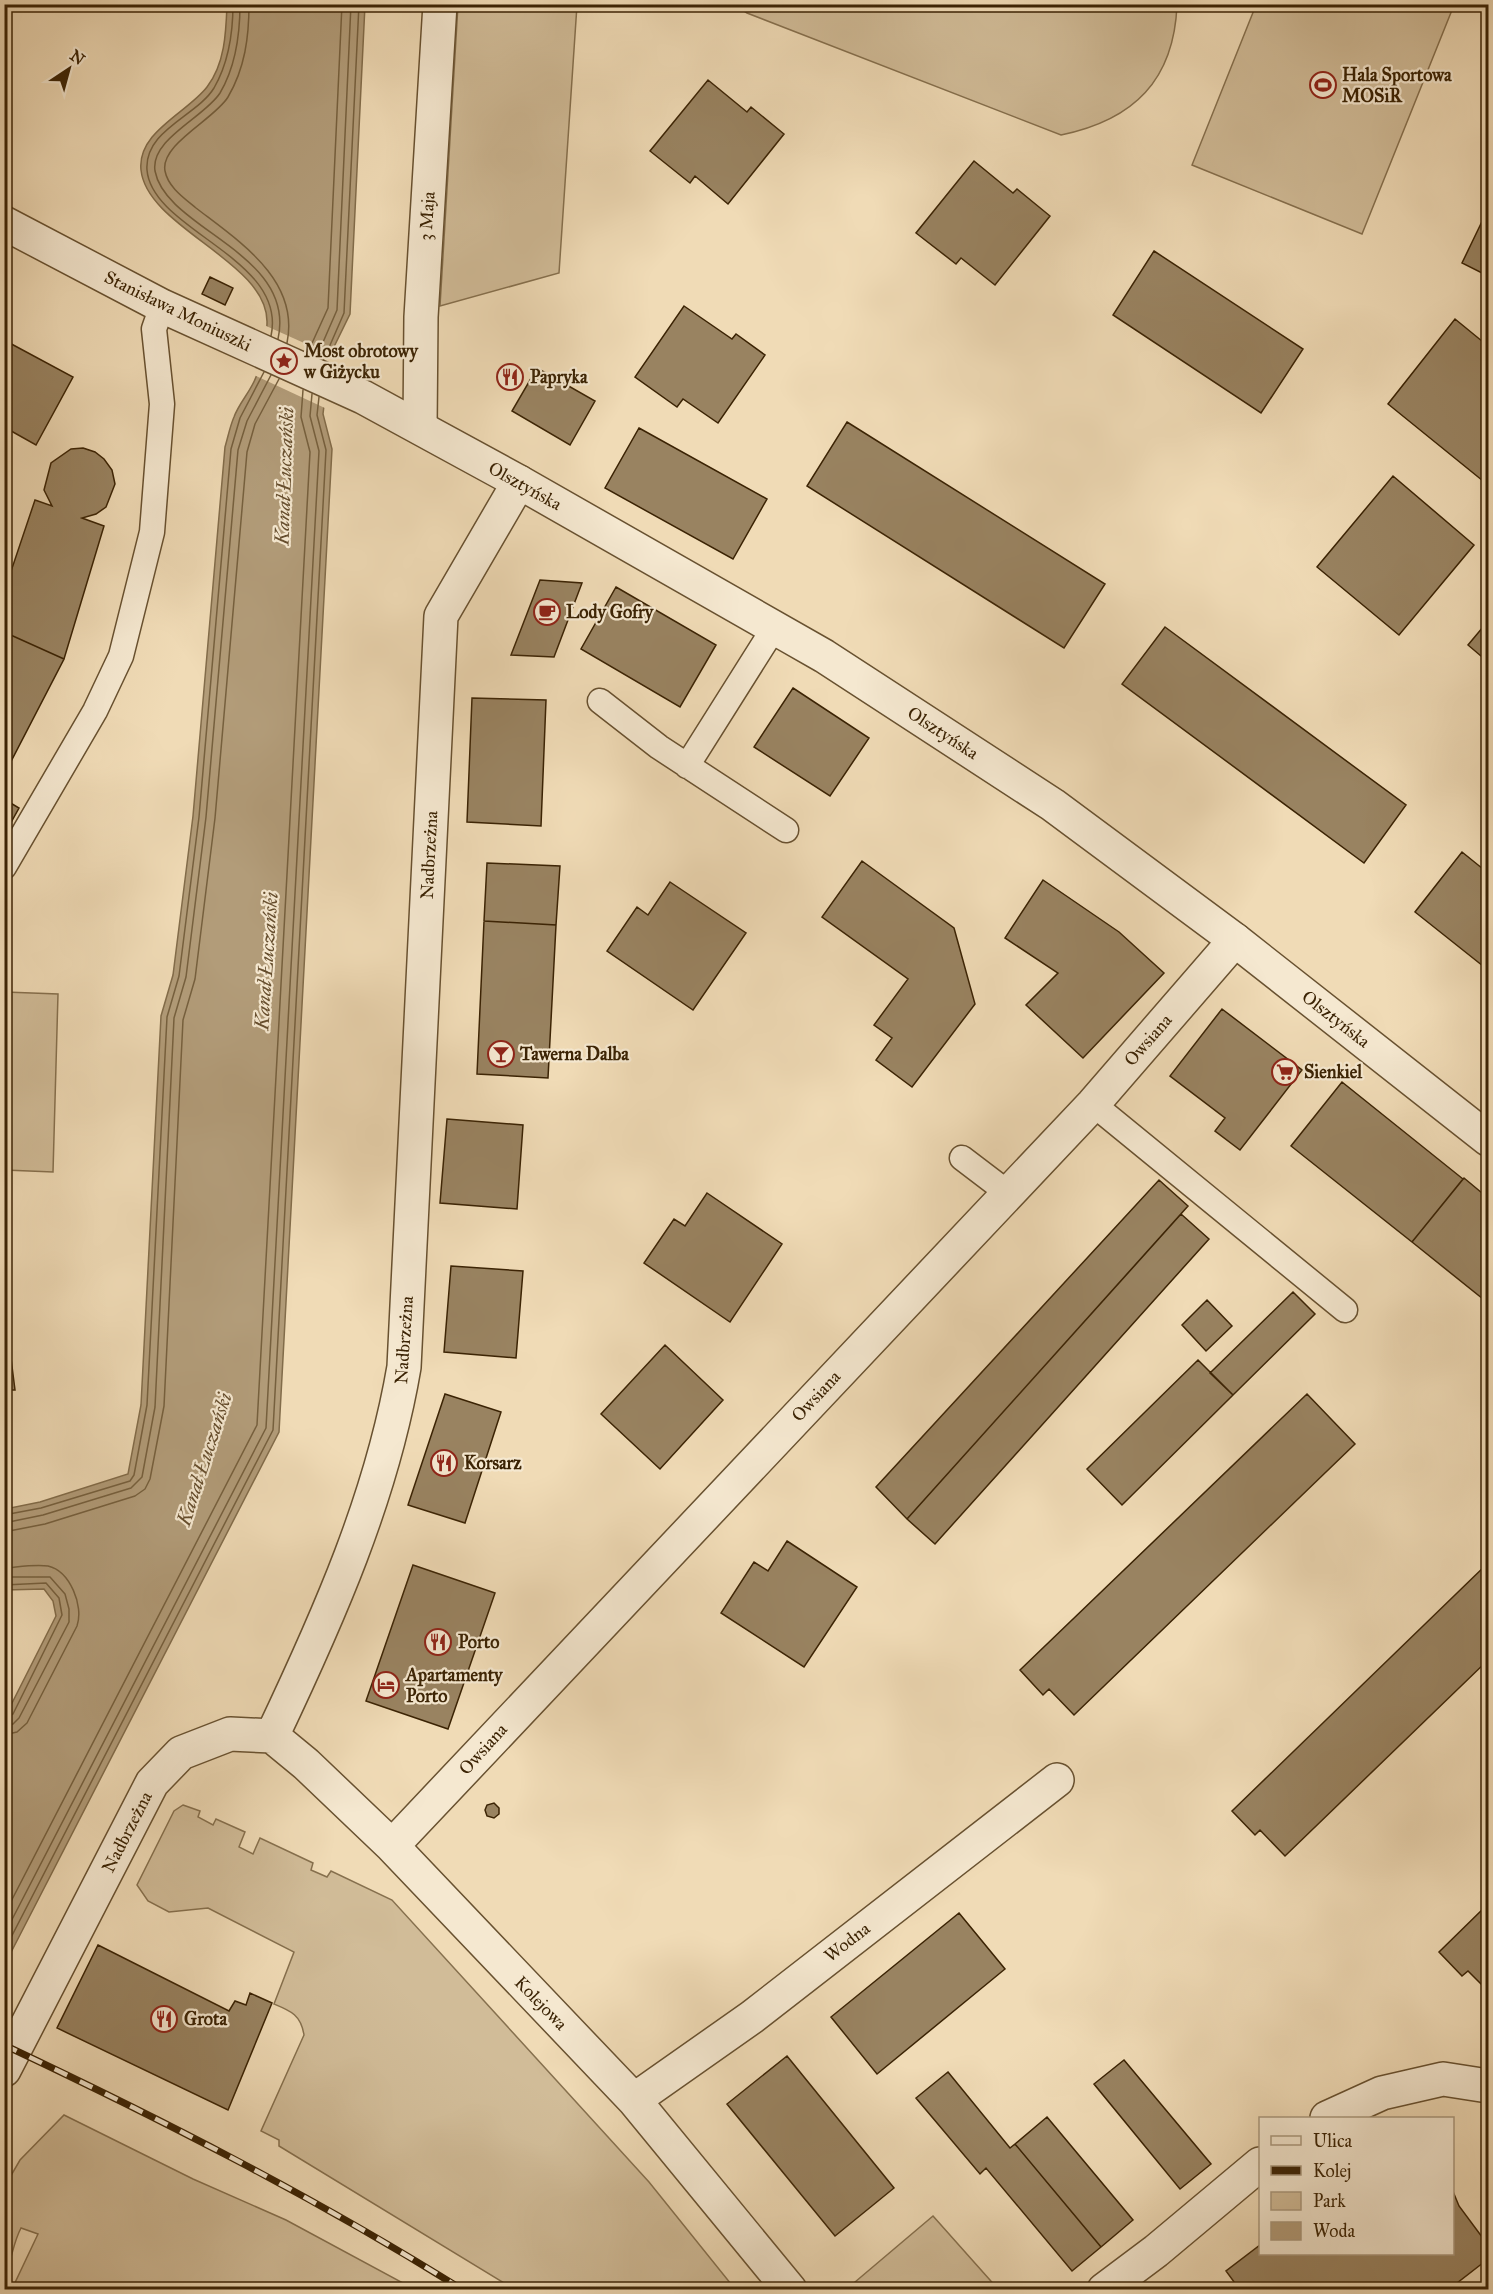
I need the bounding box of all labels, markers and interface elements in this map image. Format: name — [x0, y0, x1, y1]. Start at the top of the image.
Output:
north arrow — [39, 39, 99, 99]
text: N — [66, 46, 89, 69]
place label: Hala Sportowa MOSiR — [1342, 64, 1452, 107]
sports icon: Hala Sportowa MOSiR — [1308, 70, 1338, 100]
street label: 3 Maja — [414, 190, 440, 241]
street label: Stanisława Moniuszki — [101, 266, 255, 356]
place label: Most obrotowy w Giżycku — [303, 340, 419, 384]
place icon: Most obrotowy w Giżycku — [269, 346, 299, 376]
restaurant icon: Papryka — [495, 362, 525, 392]
place label: Papryka — [530, 366, 588, 389]
water label: Kanał Łuczański — [270, 406, 298, 547]
street label: Olsztyńska — [484, 457, 566, 515]
cafe icon: Lody Gofry — [532, 597, 562, 627]
place label: Lody Gofry — [566, 601, 655, 624]
street label: Olsztyńska — [903, 702, 983, 764]
street label: Nadbrzeżna — [416, 810, 442, 900]
water label: Kanał Łuczański — [249, 891, 283, 1032]
street label: Olsztyńska — [1298, 986, 1375, 1053]
street label: Owsiana — [1119, 1009, 1177, 1071]
bar icon: Tawerna Dalba — [486, 1039, 516, 1069]
place label: Tawerna Dalba — [519, 1043, 629, 1065]
supermarket icon: Sienkiel — [1270, 1057, 1300, 1087]
place label: Sienkiel — [1304, 1061, 1363, 1083]
street label: Nadbrzeżna — [390, 1295, 418, 1385]
street label: Owsiana — [787, 1366, 845, 1426]
water label: Kanał Łuczański — [171, 1389, 237, 1529]
restaurant icon: Korsarz — [429, 1448, 459, 1478]
place label: Korsarz — [464, 1452, 522, 1474]
restaurant icon: Porto — [423, 1627, 453, 1657]
place label: Porto — [458, 1631, 499, 1653]
place label: Apartamenty Porto — [405, 1664, 504, 1707]
hotel icon: Apartamenty Porto — [371, 1670, 401, 1700]
street label: Owsiana — [454, 1718, 512, 1779]
street label: Nadbrzeżna — [97, 1787, 157, 1876]
street label: Wodna — [820, 1917, 875, 1967]
street label: Kolejowa — [510, 1971, 572, 2035]
restaurant icon: Grota — [149, 2004, 179, 2034]
place label: Grota — [184, 2008, 227, 2030]
legend — [1259, 2117, 1454, 2255]
text: Ulica — [1313, 2130, 1353, 2152]
text: Kolej — [1313, 2160, 1351, 2182]
text: Park — [1313, 2190, 1346, 2212]
text: Woda — [1313, 2220, 1356, 2242]

